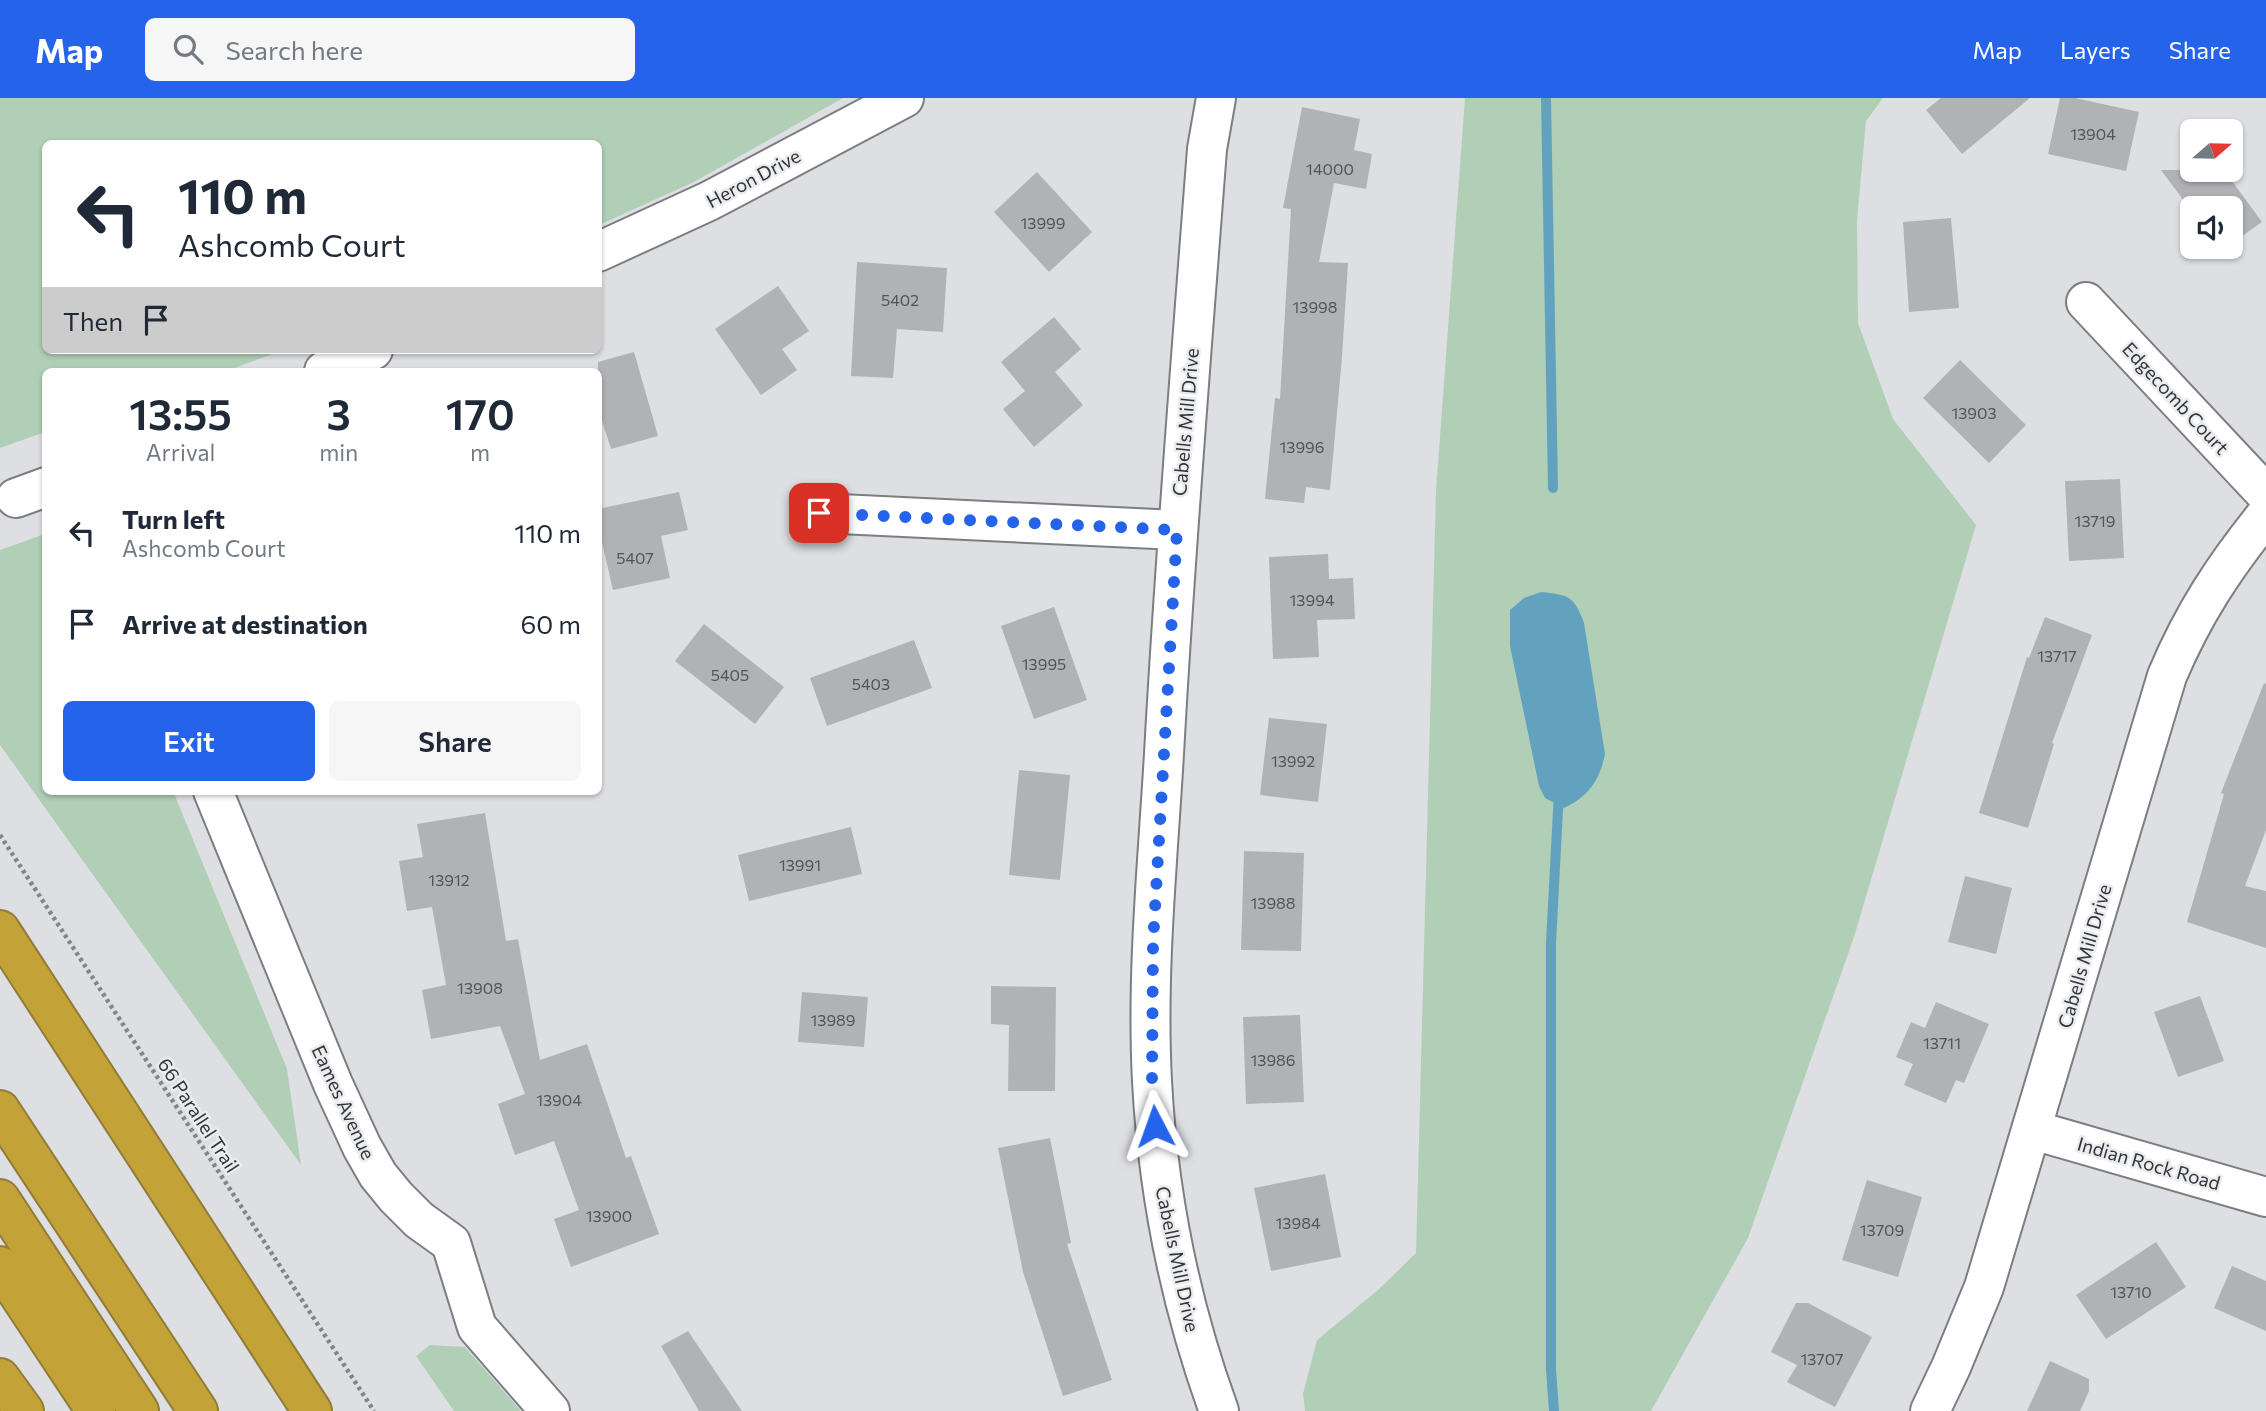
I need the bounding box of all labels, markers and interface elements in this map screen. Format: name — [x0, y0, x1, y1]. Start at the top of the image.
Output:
search box — [145, 18, 635, 81]
text: Map — [35, 29, 103, 70]
icon: search — [169, 30, 207, 68]
text: Search here — [225, 34, 363, 65]
text: Map — [1973, 35, 2022, 64]
text: Layers — [2060, 35, 2131, 64]
text: Share — [2169, 35, 2231, 64]
north arrow — [2180, 119, 2244, 182]
map controls — [2180, 119, 2243, 259]
house number: 13904 — [2070, 124, 2116, 143]
street label: Heron Drive — [702, 144, 804, 212]
house number: 14000 — [1306, 159, 1354, 178]
text: 110 m — [178, 164, 307, 224]
icon: left — [63, 168, 154, 259]
button: sound — [2180, 196, 2243, 259]
house number: 13999 — [1020, 213, 1066, 232]
text: Ashcomb Court — [178, 224, 406, 264]
house number: 5402 — [881, 290, 919, 309]
house number: 13998 — [1292, 297, 1338, 316]
icon: arrive — [137, 301, 175, 339]
text: Then — [63, 305, 123, 336]
street label: Edgecomb Court — [2118, 337, 2234, 459]
street label: Cabells Mill Drive — [1167, 347, 1203, 497]
text: 13:55 — [129, 387, 232, 439]
text: 3 — [327, 387, 351, 439]
text: 170 — [446, 387, 515, 439]
house number: 13903 — [1951, 403, 1997, 422]
house number: 13996 — [1279, 437, 1325, 456]
text: Arrival — [146, 438, 215, 466]
text: min — [319, 438, 358, 466]
text: m — [470, 438, 490, 466]
pin — [789, 483, 849, 543]
icon: arrive — [800, 494, 838, 532]
text: Turn left — [122, 503, 225, 534]
house number: 13719 — [2075, 511, 2115, 530]
icon: left — [63, 514, 101, 552]
text: 110 m — [514, 517, 581, 548]
text: Ashcomb Court — [122, 534, 286, 562]
house number: 5407 — [616, 548, 654, 567]
house number: 13994 — [1290, 590, 1335, 609]
icon: arrive — [63, 605, 101, 643]
text: Arrive at destination — [122, 608, 368, 639]
text: 60 m — [521, 608, 581, 639]
house number: 13717 — [2037, 646, 2077, 665]
house number: 13995 — [1022, 654, 1066, 673]
house number: 5405 — [711, 665, 749, 684]
house number: 5403 — [852, 674, 890, 693]
button: Exit — [63, 701, 315, 781]
button: Share — [329, 701, 581, 781]
house number: 13992 — [1271, 751, 1315, 770]
house number: 13991 — [779, 855, 821, 874]
house number: 13912 — [428, 870, 470, 889]
street label: Cabells Mill Drive — [2052, 881, 2116, 1031]
house number: 13988 — [1250, 893, 1296, 912]
house number: 13908 — [457, 978, 503, 997]
house number: 13989 — [810, 1010, 856, 1029]
house number: 13711 — [1923, 1033, 1961, 1052]
street label: Eames Avenue — [307, 1041, 381, 1163]
house number: 13986 — [1250, 1050, 1296, 1069]
street label: 66 Parallel Trail — [153, 1054, 245, 1176]
position arrow — [1118, 1089, 1192, 1163]
house number: 13904 — [536, 1090, 582, 1109]
street label: Indian Rock Road — [2075, 1132, 2223, 1194]
street label: Cabells Mill Drive — [1151, 1184, 1205, 1334]
house number: 13900 — [586, 1206, 632, 1225]
house number: 13984 — [1276, 1213, 1321, 1232]
house number: 13709 — [1860, 1220, 1904, 1239]
house number: 13710 — [2110, 1282, 2152, 1301]
house number: 13707 — [1800, 1349, 1844, 1368]

